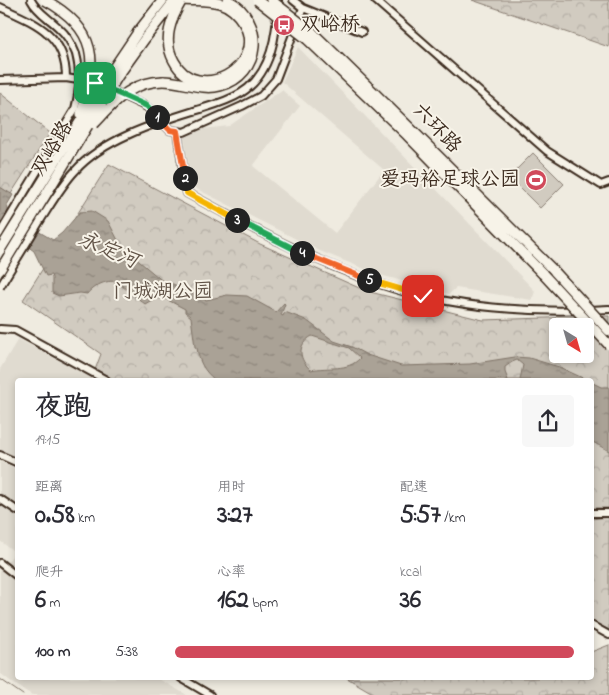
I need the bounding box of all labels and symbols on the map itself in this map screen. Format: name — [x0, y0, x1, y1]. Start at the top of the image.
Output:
place label: 双峪桥 — [300, 11, 360, 40]
bus stop icon: 双峪桥 — [272, 13, 296, 37]
pin — [74, 62, 116, 104]
street label: 六环路 — [405, 97, 468, 161]
pin: 1 — [144, 104, 170, 130]
street label: 双峪路 — [25, 115, 81, 182]
pin: 2 — [172, 166, 198, 190]
place label: 爱玛裕足球公园 — [380, 166, 520, 195]
sports icon: 爱玛裕足球公园 — [524, 168, 548, 192]
pin: 3 — [224, 208, 250, 232]
water label: 永定河 — [73, 225, 146, 278]
pin: 4 — [290, 240, 314, 266]
pin: 5 — [356, 268, 382, 292]
pin — [402, 275, 444, 317]
park label: 门城湖公园 — [113, 278, 213, 307]
north arrow — [549, 318, 594, 362]

